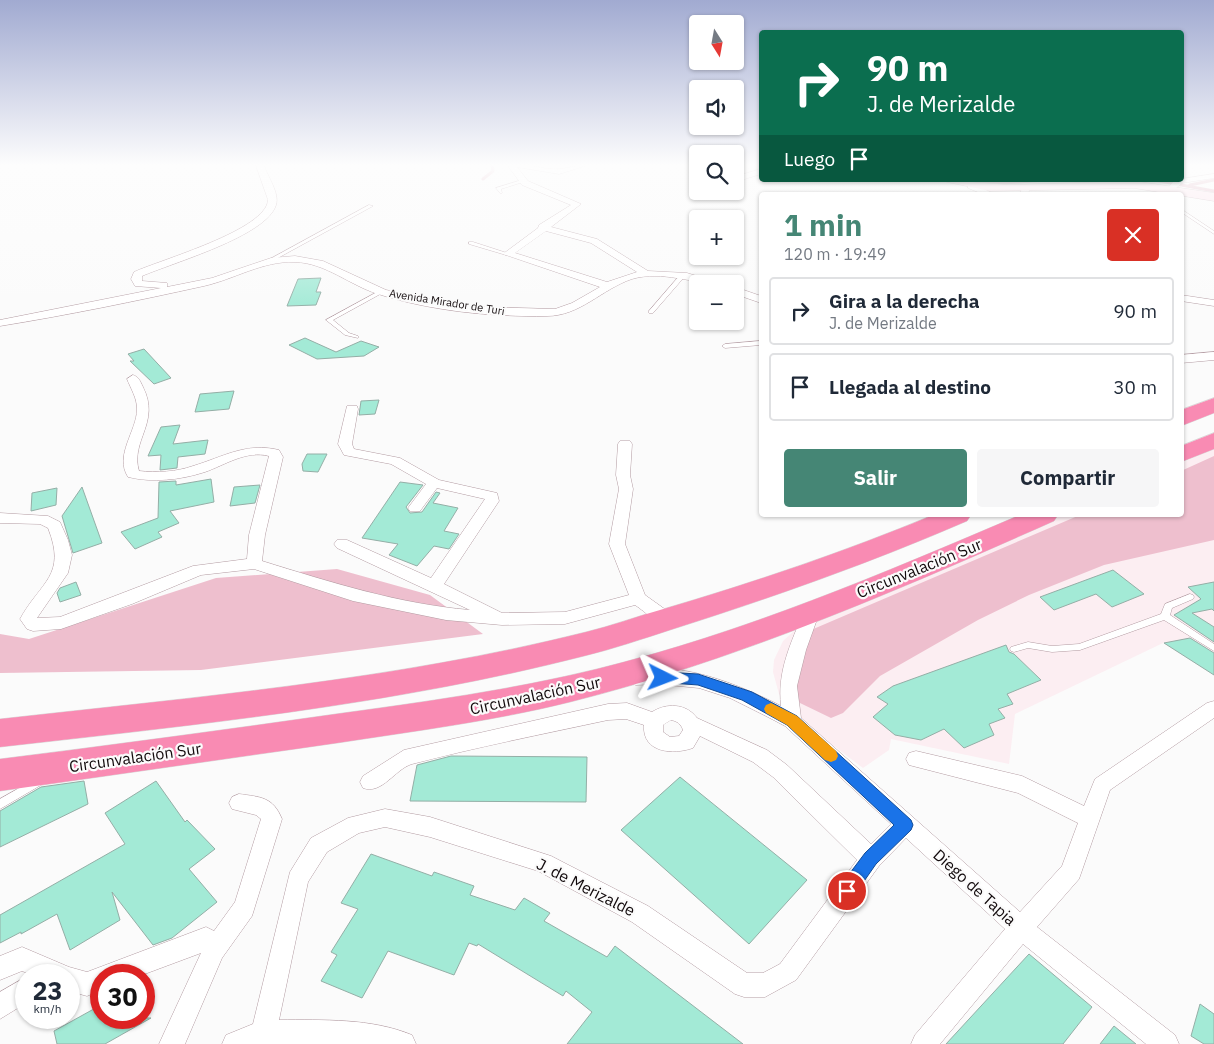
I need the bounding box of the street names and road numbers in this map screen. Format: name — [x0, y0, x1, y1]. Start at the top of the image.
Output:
street label: Avenida Mirador de Turi — [388, 286, 506, 318]
street label: Circunvalación Sur — [854, 534, 985, 602]
street label: Circunvalación Sur — [468, 671, 602, 719]
street label: Circunvalación Sur — [68, 738, 202, 776]
street label: Diego de Tapia — [929, 844, 1021, 930]
street label: J. de Merizalde — [533, 854, 639, 920]

